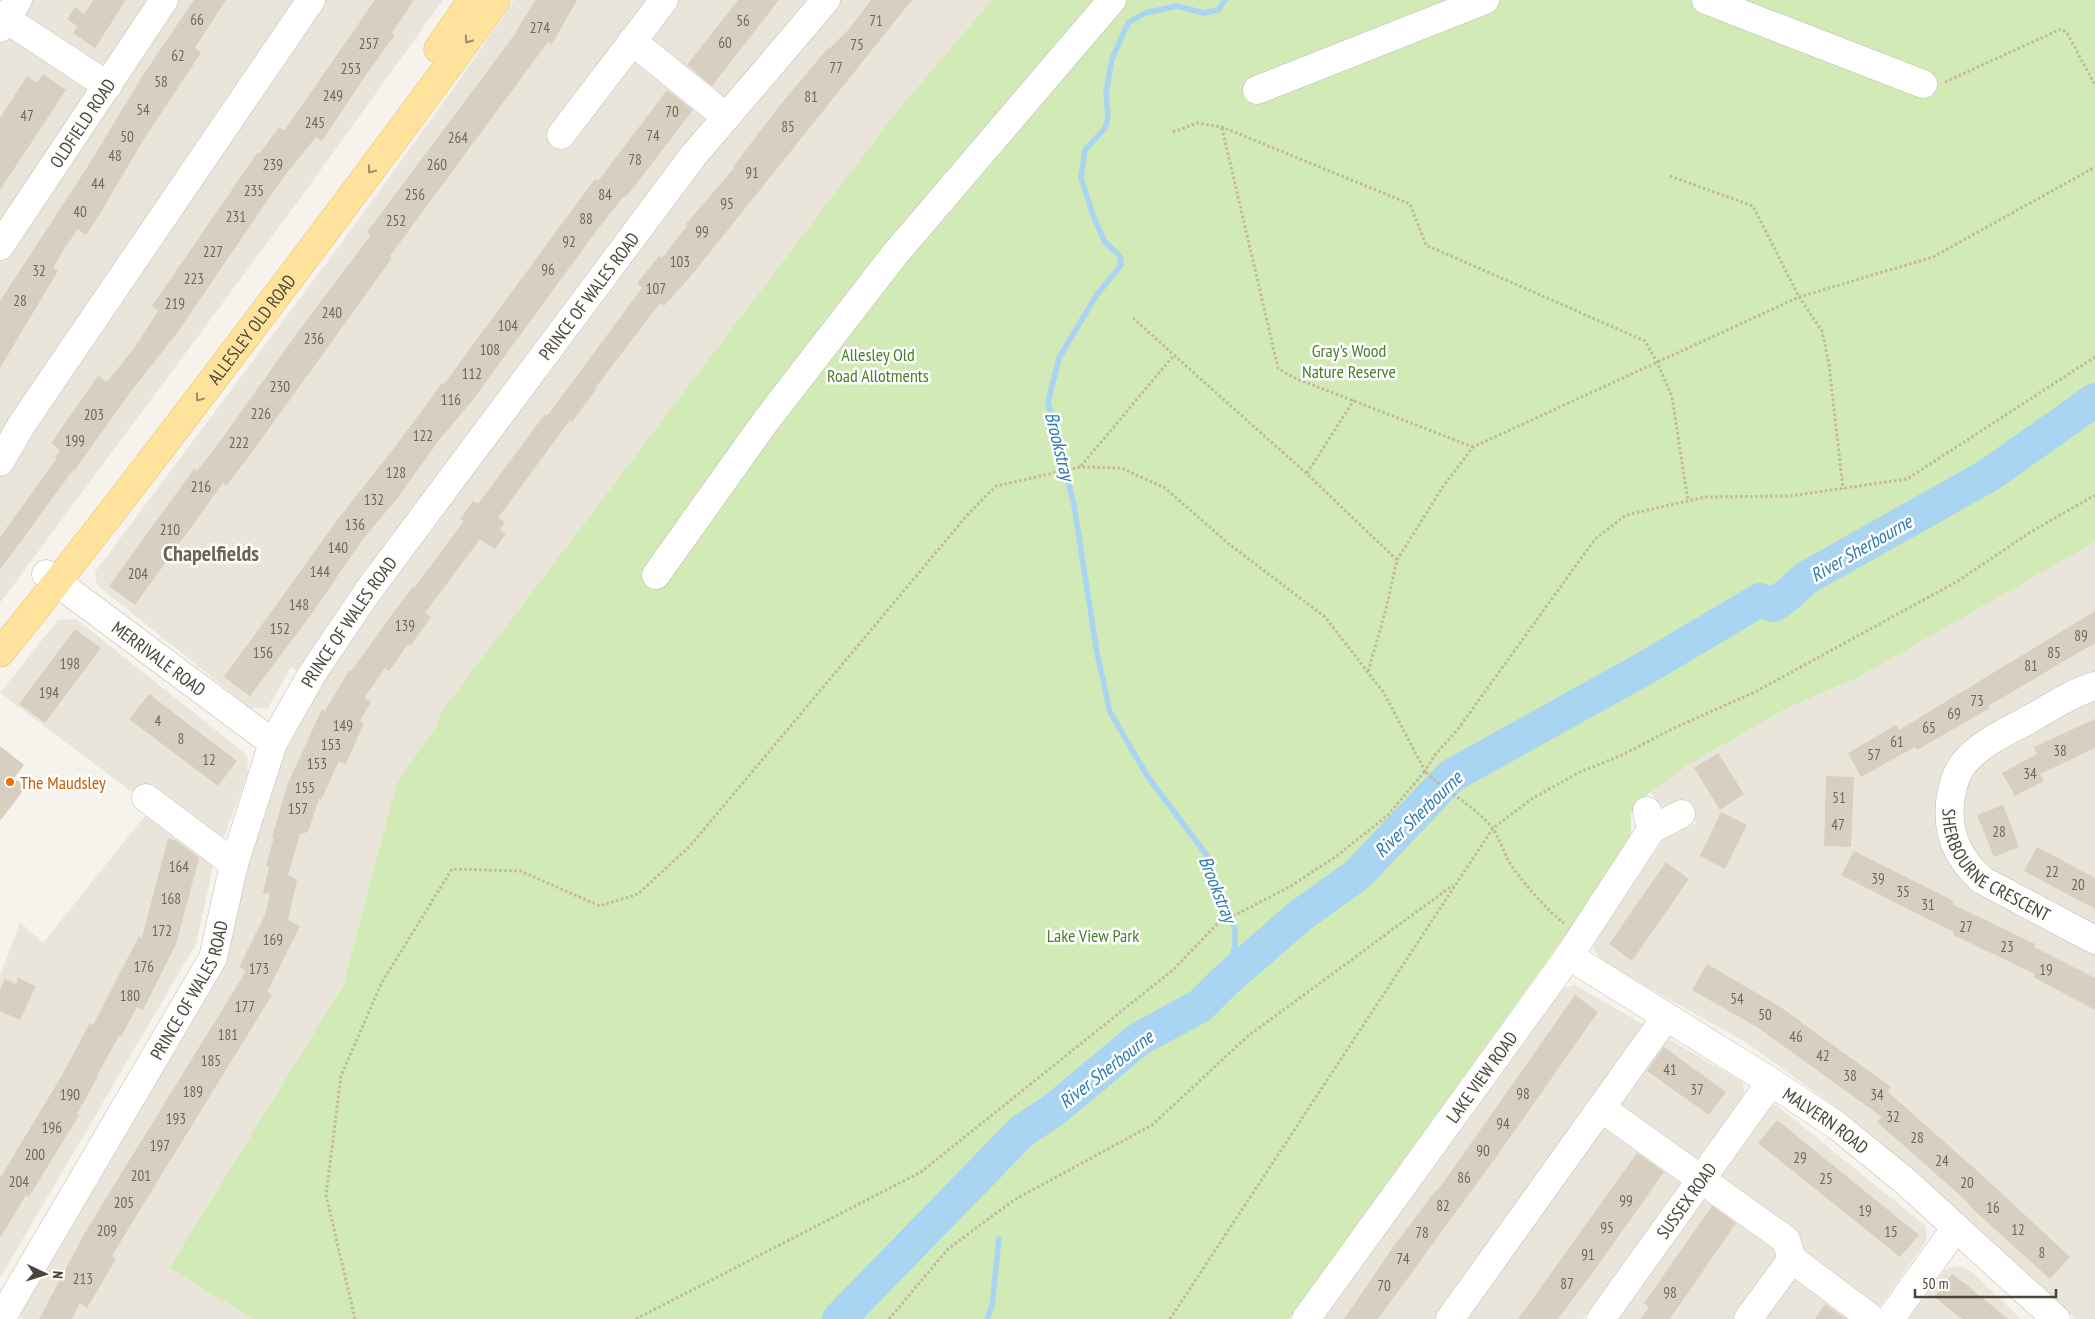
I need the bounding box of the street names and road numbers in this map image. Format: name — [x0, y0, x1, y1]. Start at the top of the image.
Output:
street label: OLDFIELD ROAD — [44, 74, 120, 172]
street label: PRINCE OF WALES ROAD — [533, 227, 644, 364]
street label: ALLESLEY OLD ROAD — [202, 269, 300, 389]
street label: PRINCE OF WALES ROAD — [295, 552, 401, 691]
street label: MERRIVALE ROAD — [108, 616, 211, 701]
street label: SHERBOURNE CRESCENT — [1938, 808, 2055, 926]
street label: PRINCE OF WALES ROAD — [145, 918, 233, 1063]
street label: LAKE VIEW ROAD — [1441, 1027, 1522, 1127]
street label: MALVERN ROAD — [1779, 1082, 1873, 1158]
street label: SUSSEX ROAD — [1651, 1158, 1721, 1243]

